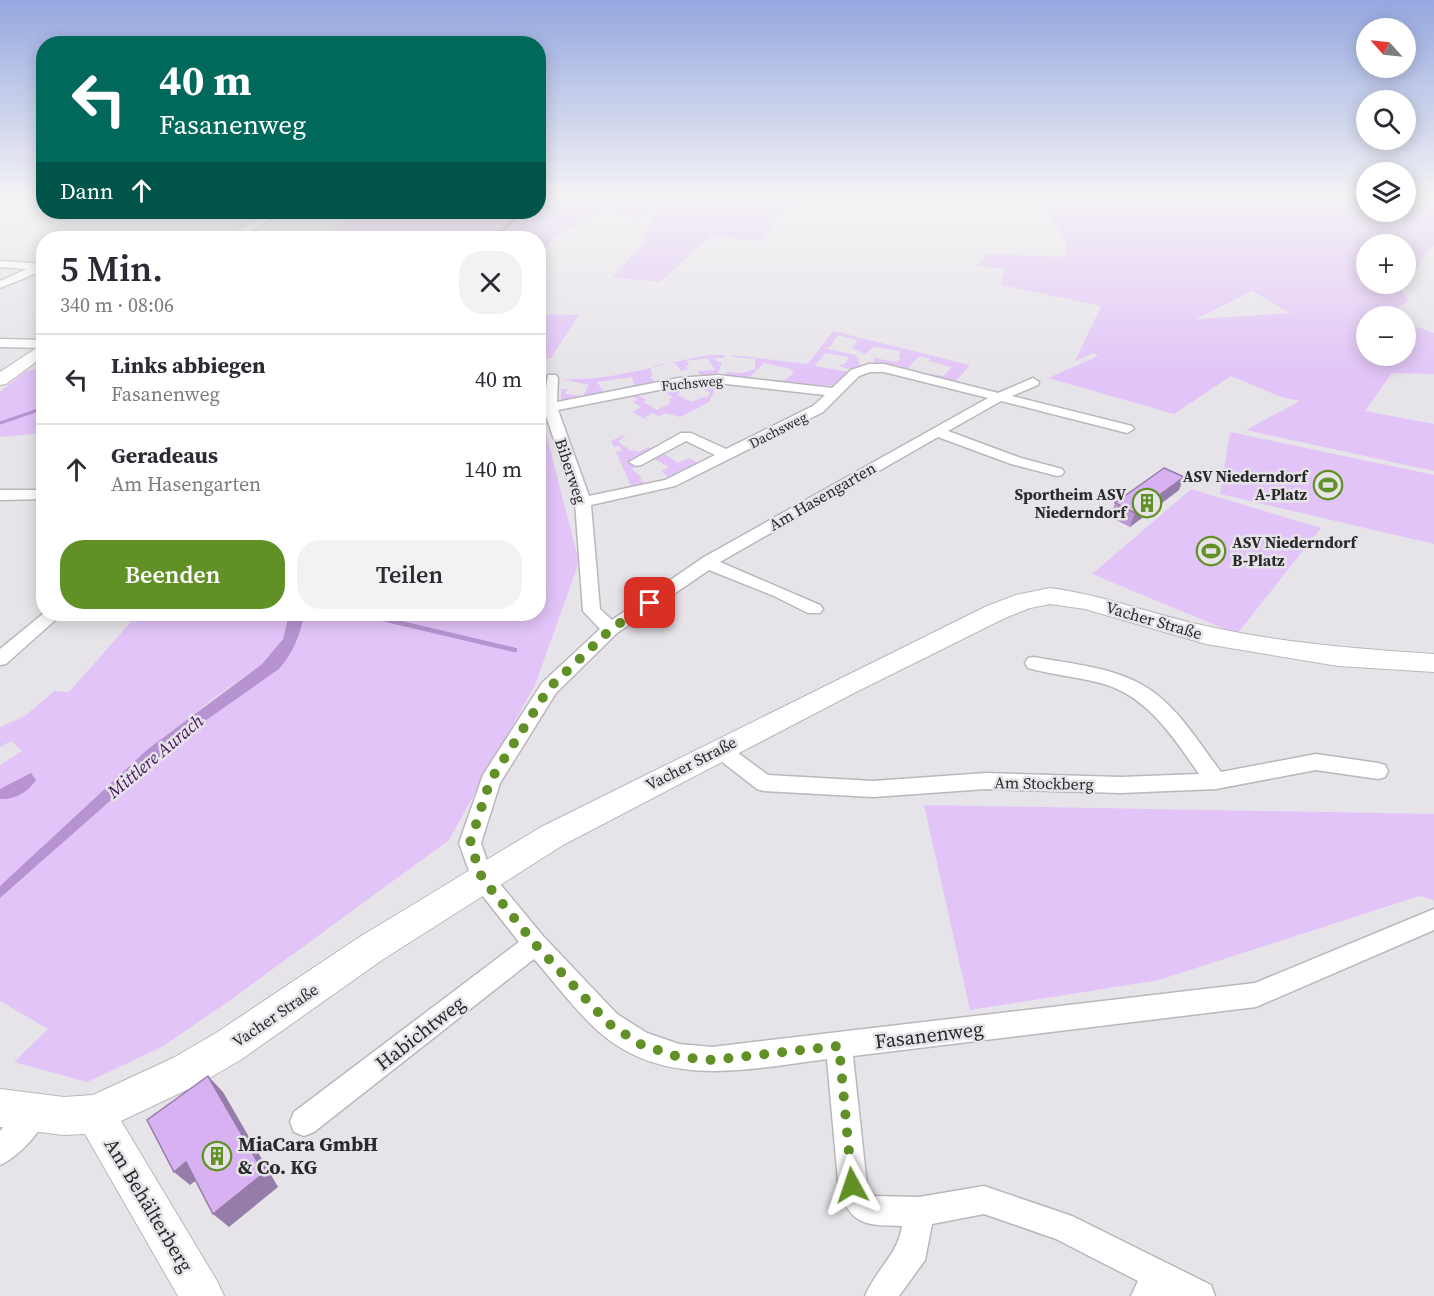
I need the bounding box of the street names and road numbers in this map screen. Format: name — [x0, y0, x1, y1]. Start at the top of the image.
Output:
street label: Fuchsweg — [660, 370, 724, 396]
street label: Dachsweg — [745, 407, 811, 453]
street label: Biberweg — [550, 435, 592, 507]
street label: Am Hasengarten — [764, 456, 880, 536]
street label: Vacher Straße — [1103, 596, 1205, 644]
street label: Vacher Straße — [642, 731, 740, 795]
street label: Am Stockberg — [994, 771, 1094, 795]
street label: Vacher Straße — [228, 978, 322, 1052]
street label: Habichtweg — [369, 989, 471, 1077]
street label: Fasanenweg — [873, 1014, 985, 1056]
street label: Am Behälterberg — [98, 1133, 200, 1277]

